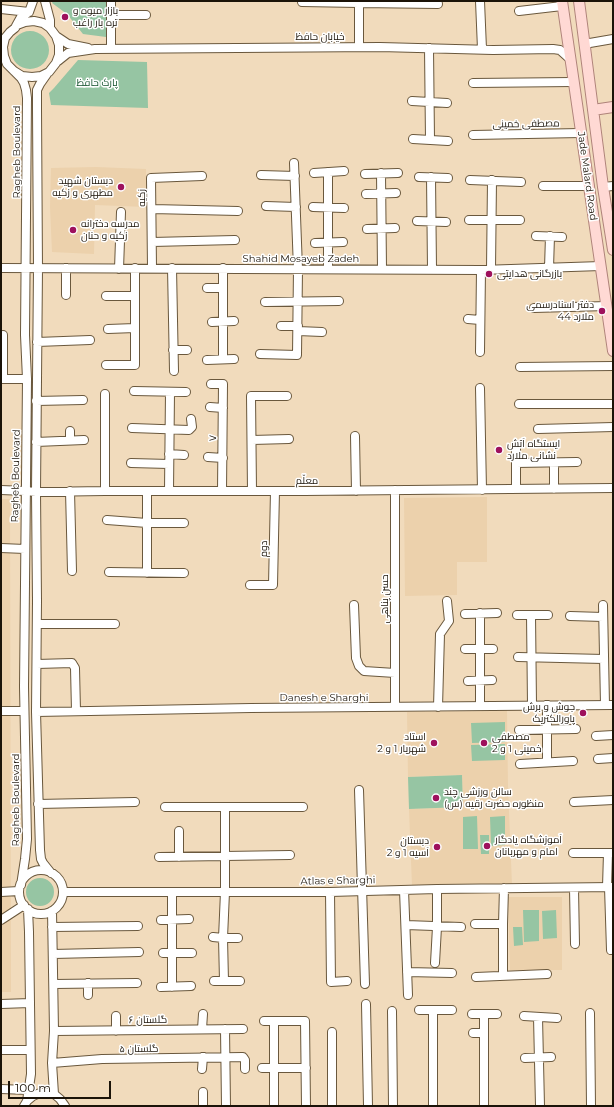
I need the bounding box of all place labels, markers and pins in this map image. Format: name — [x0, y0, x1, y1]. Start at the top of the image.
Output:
place label: بازار میوه و تره بار راغب — [73, 5, 118, 28]
marker: بازار میوه و تره بار راغب — [60, 12, 70, 22]
place label: دبستان شهید مطهری و زکیه — [52, 175, 113, 198]
marker: دبستان شهید مطهری و زکیه — [116, 182, 126, 192]
place label: مدرسه دخترانه زکیه و حنان — [81, 218, 140, 242]
marker: مدرسه دخترانه زکیه و حنان — [68, 225, 78, 235]
place label: بازرگانی هدایتی — [497, 268, 562, 280]
marker: بازرگانی هدایتی — [484, 269, 494, 279]
place label: دفتر اسنادرسمی 44 ملارد — [526, 299, 594, 322]
marker: دفتر اسنادرسمی 44 ملارد — [597, 306, 607, 316]
place label: ایستگاه آتش نشانی ملارد — [507, 438, 560, 462]
marker: ایستگاه آتش نشانی ملارد — [494, 445, 504, 455]
place label: جوش و برش پاورالکتریک — [523, 701, 575, 724]
marker: جوش و برش پاورالکتریک — [578, 708, 588, 718]
place label: استاد شهریار 1 و 2 — [377, 731, 426, 754]
place label: مصطفی خمینی 1 و 2 — [492, 731, 542, 754]
marker: استاد شهریار 1 و 2 — [429, 738, 439, 748]
marker: مصطفی خمینی 1 و 2 — [479, 738, 489, 748]
place label: سالن ورزشی چند منظوره حضرت رقیه (س) — [444, 786, 544, 810]
marker: سالن ورزشی چند منظوره حضرت رقیه (س) — [431, 793, 441, 803]
place label: آموزشگاه یادگار امام و مهربانان — [495, 834, 562, 858]
place label: دبستان آسیه 1 و 2 — [387, 835, 429, 858]
marker: آموزشگاه یادگار امام و مهربانان — [482, 841, 492, 851]
marker: دبستان آسیه 1 و 2 — [432, 842, 442, 852]

